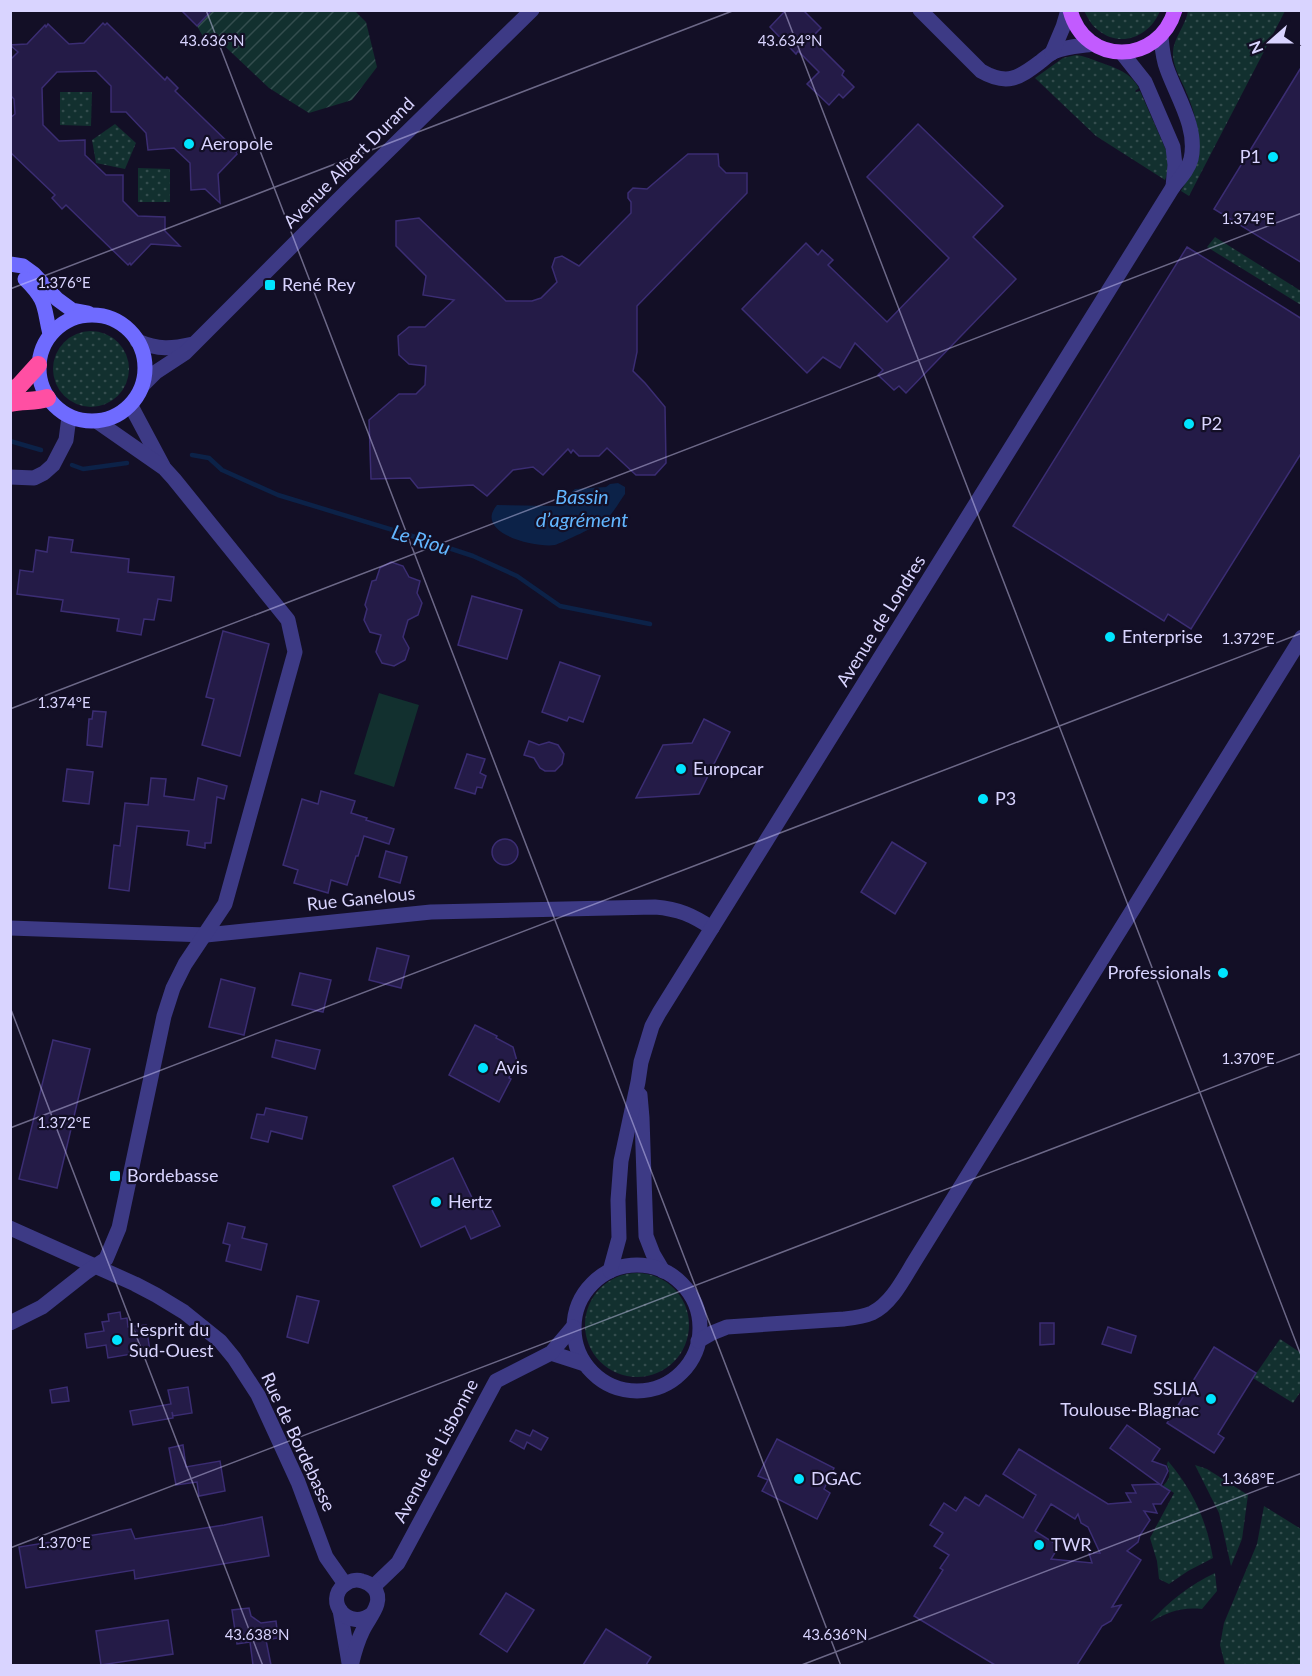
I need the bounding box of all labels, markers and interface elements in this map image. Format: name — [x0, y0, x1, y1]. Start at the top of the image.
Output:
north arrow — [1240, 12, 1300, 72]
text: 43.636°N — [180, 31, 244, 49]
text: 43.634°N — [758, 31, 822, 49]
text: N — [1244, 38, 1267, 57]
street label: Avenue Albert Durand — [278, 92, 418, 232]
place label: Aeropole — [201, 132, 273, 154]
marker: Aeropole — [182, 137, 196, 151]
place label: P1 — [1240, 145, 1261, 167]
marker: P1 — [1266, 150, 1280, 164]
text: 1.374°E — [1221, 209, 1275, 227]
text: 1.376°E — [37, 273, 91, 291]
place label: René Rey — [282, 273, 356, 295]
marker: René Rey — [263, 278, 277, 292]
place label: P2 — [1201, 412, 1222, 434]
marker: P2 — [1182, 417, 1196, 431]
water label: Bassin d’agrément — [536, 484, 628, 531]
water label: Le Riou — [389, 519, 454, 559]
street label: Avenue de Londres — [831, 551, 930, 690]
place label: Enterprise — [1122, 625, 1203, 647]
text: 1.372°E — [1221, 629, 1275, 647]
marker: Enterprise — [1103, 630, 1117, 644]
text: 1.374°E — [37, 693, 91, 711]
place label: Europcar — [693, 757, 764, 779]
marker: Europcar — [674, 762, 688, 776]
place label: P3 — [995, 787, 1016, 809]
marker: P3 — [976, 792, 990, 806]
street label: Rue Ganelous — [306, 881, 416, 915]
place label: Professionals — [1108, 961, 1211, 983]
marker: Professionals — [1216, 966, 1230, 980]
text: 1.370°E — [1221, 1049, 1275, 1067]
place label: Avis — [495, 1056, 528, 1078]
marker: Avis — [476, 1061, 490, 1075]
text: 1.372°E — [37, 1113, 91, 1131]
place label: Bordebasse — [127, 1164, 219, 1186]
marker: Bordebasse — [108, 1169, 122, 1183]
place label: Hertz — [448, 1190, 492, 1212]
marker: Hertz — [429, 1195, 443, 1209]
place label: L'esprit du Sud-Ouest — [129, 1318, 214, 1361]
marker: L'esprit du Sud-Ouest — [110, 1333, 124, 1347]
street label: Rue de Bordebasse — [257, 1369, 341, 1515]
street label: Avenue de Lisbonne — [388, 1375, 482, 1526]
place label: SSLIA Toulouse-Blagnac — [1060, 1377, 1200, 1420]
marker: SSLIA Toulouse-Blagnac — [1204, 1392, 1218, 1406]
place label: DGAC — [811, 1467, 862, 1489]
text: 1.368°E — [1221, 1469, 1275, 1487]
marker: DGAC — [792, 1472, 806, 1486]
text: 1.370°E — [37, 1533, 91, 1551]
place label: TWR — [1051, 1533, 1092, 1555]
marker: TWR — [1032, 1538, 1046, 1552]
text: 43.638°N — [225, 1625, 289, 1643]
text: 43.636°N — [803, 1625, 867, 1643]

